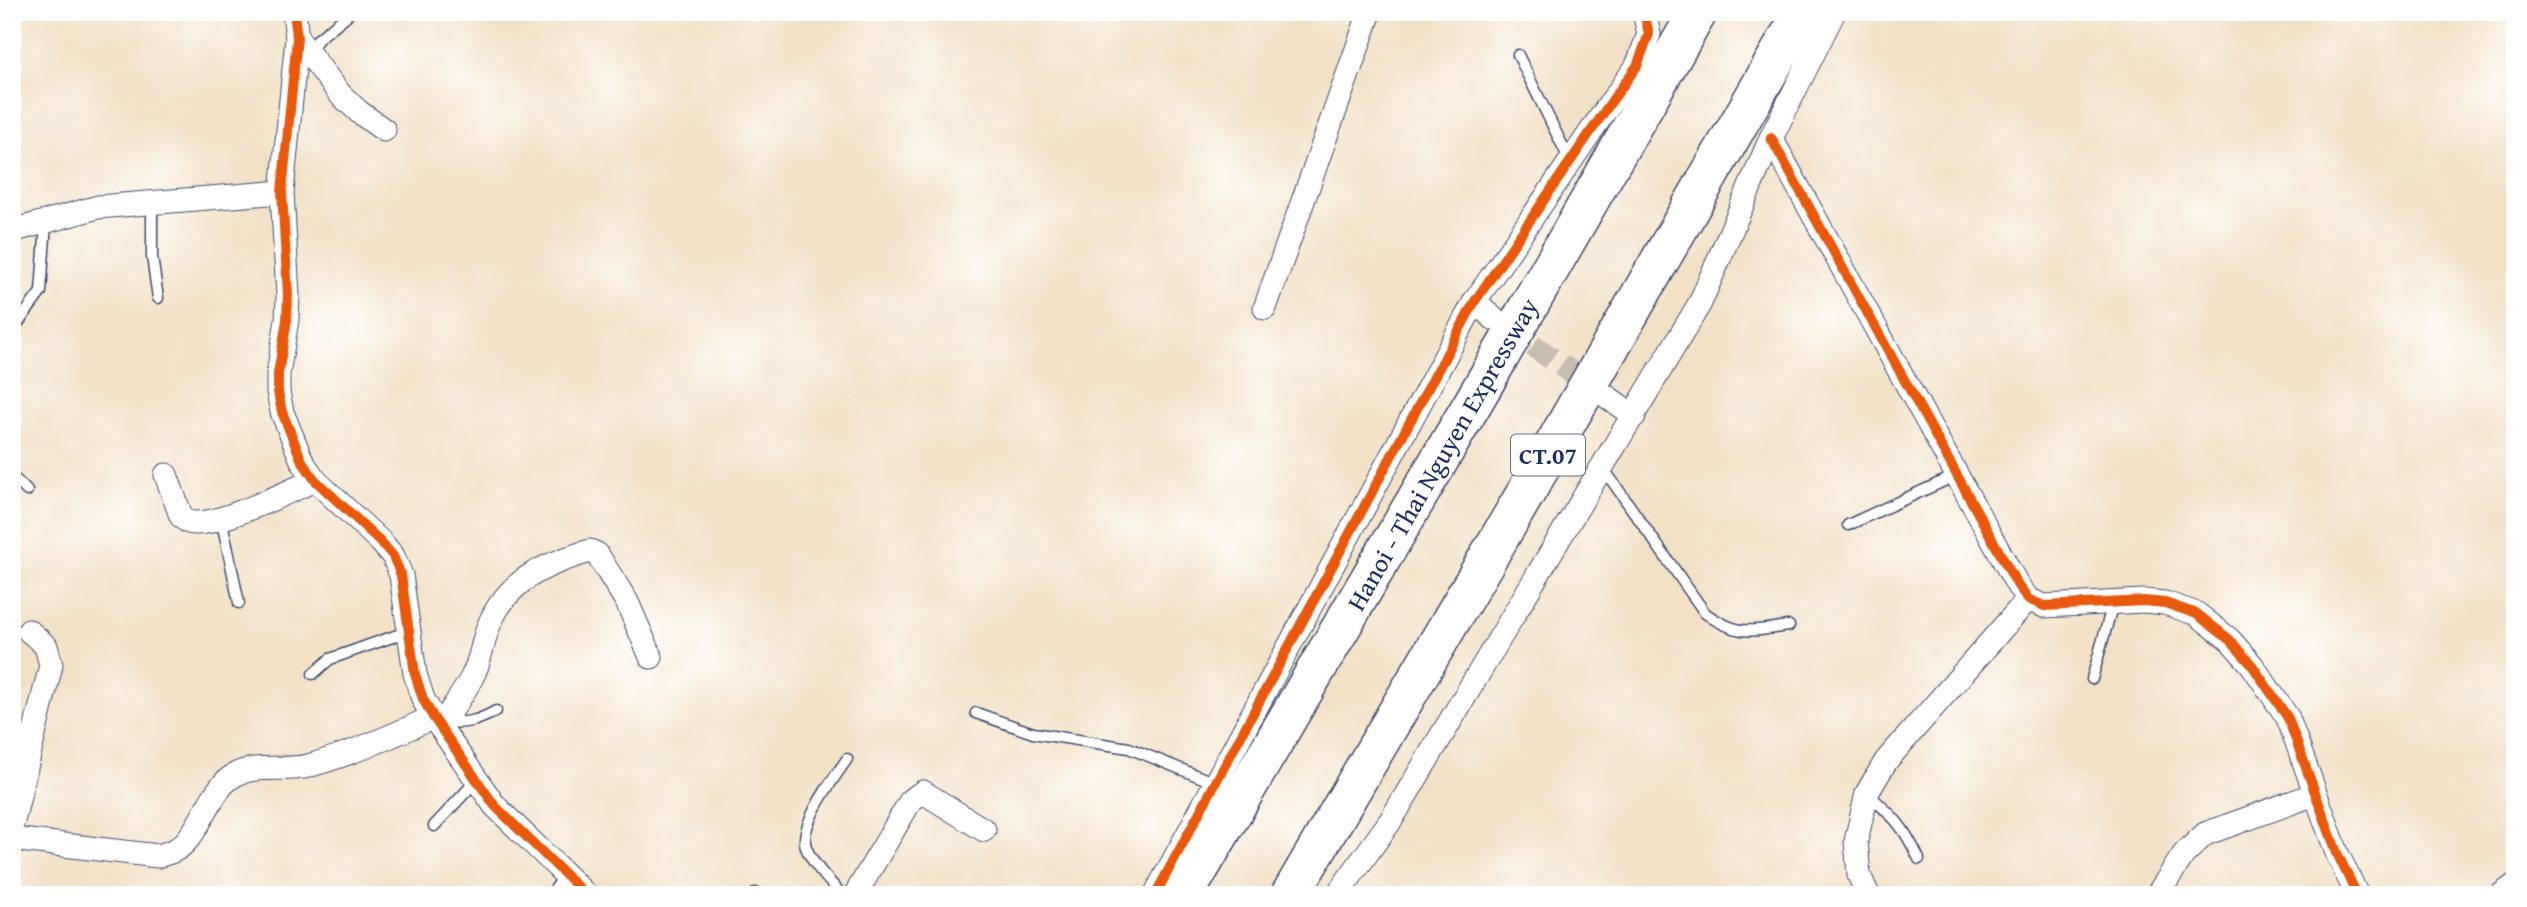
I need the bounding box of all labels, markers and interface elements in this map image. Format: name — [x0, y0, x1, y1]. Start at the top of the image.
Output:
street label: Hanoi - Thai Nguyen Expressway — [1336, 290, 1548, 618]
road number: CT.07 — [1511, 434, 1585, 476]

